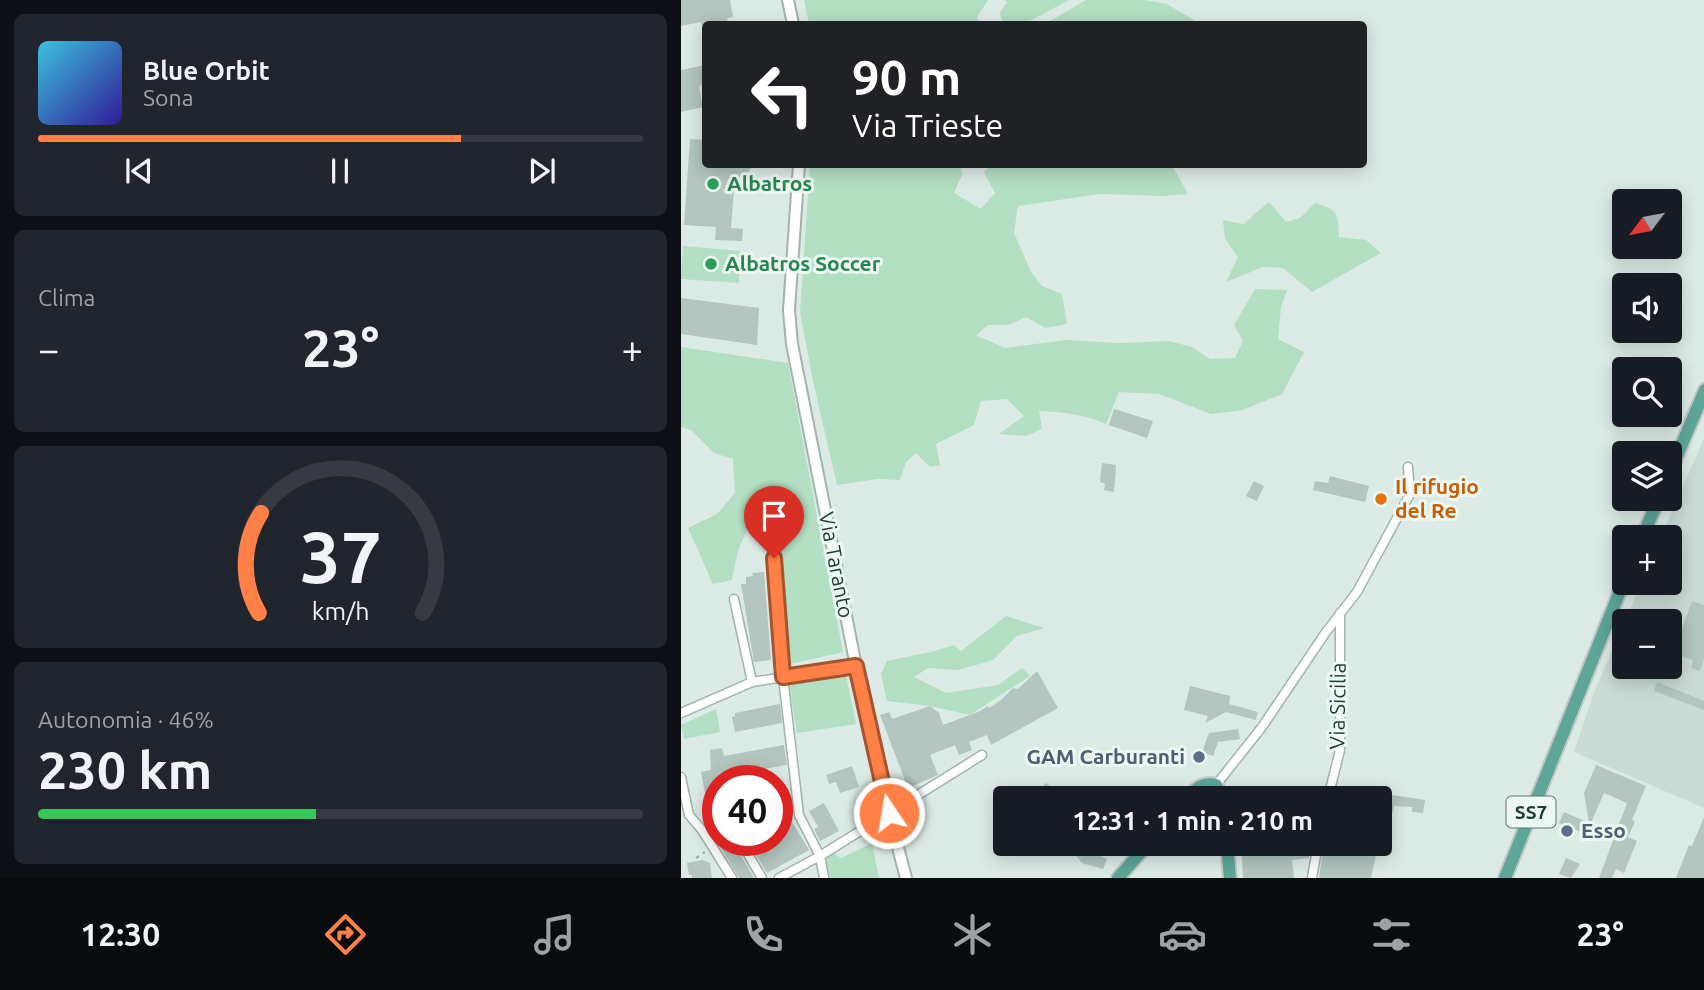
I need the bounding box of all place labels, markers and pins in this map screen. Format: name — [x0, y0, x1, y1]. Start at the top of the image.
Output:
place label: Albatros — [727, 171, 812, 195]
marker: Albatros — [705, 176, 721, 192]
place label: Albatros Soccer — [725, 251, 881, 275]
marker: Albatros Soccer — [703, 256, 719, 272]
place label: Il rifugio del Re — [1395, 474, 1479, 522]
pin — [744, 486, 804, 558]
marker: Il rifugio del Re — [1373, 491, 1389, 507]
place label: GAM Carburanti — [1027, 744, 1185, 768]
marker: GAM Carburanti — [1191, 749, 1207, 765]
place label: Esso — [1581, 818, 1626, 842]
marker: Esso — [1559, 823, 1575, 839]

